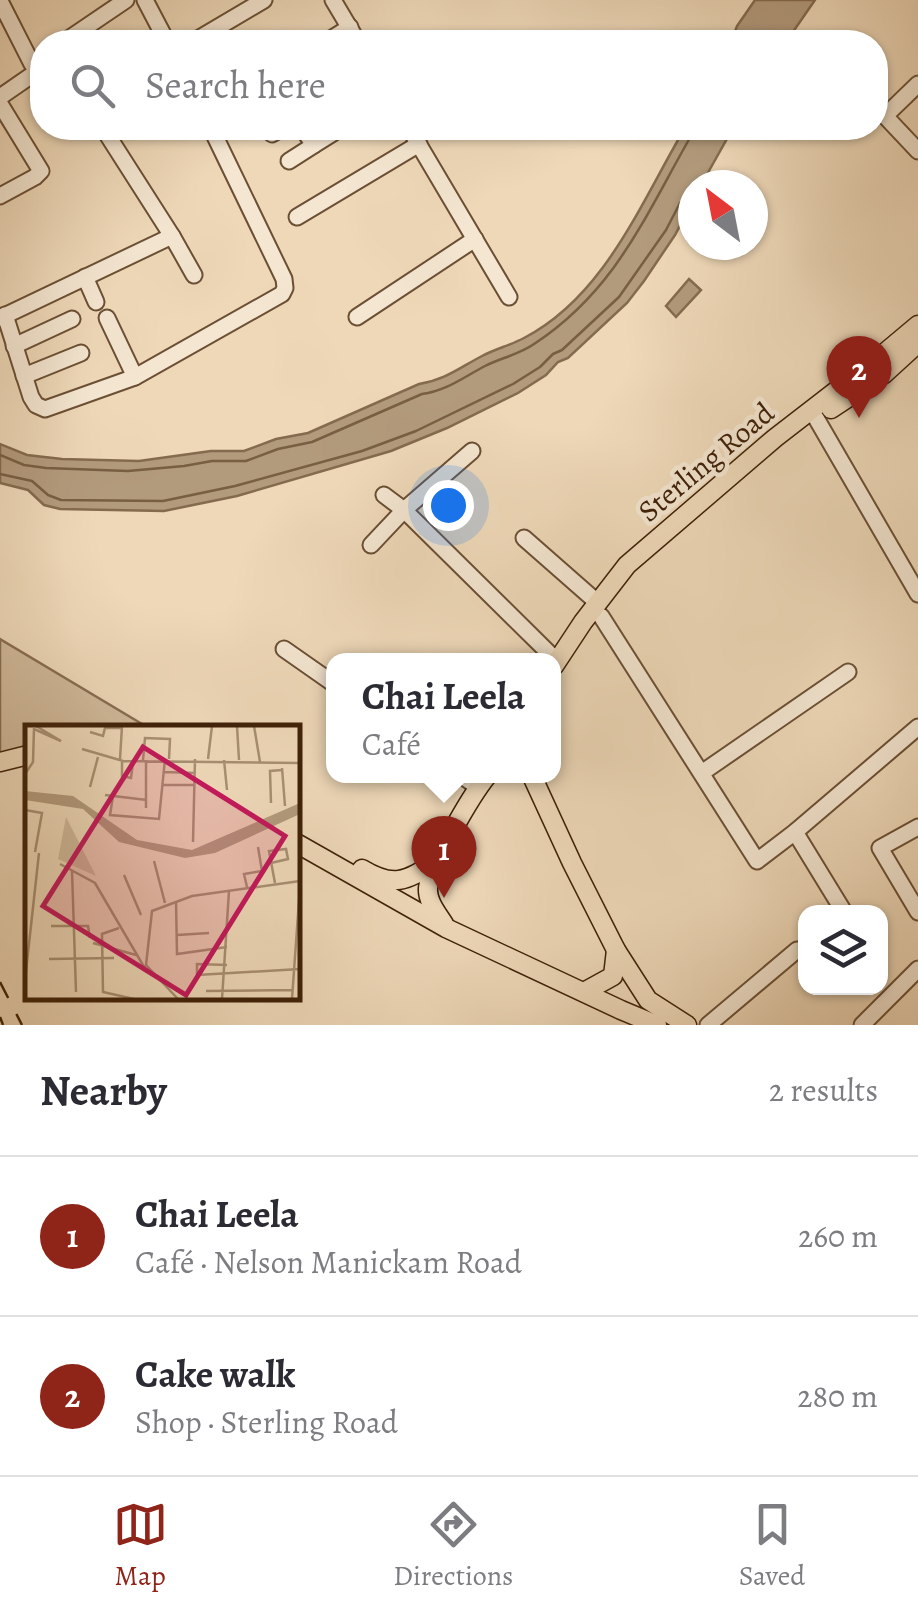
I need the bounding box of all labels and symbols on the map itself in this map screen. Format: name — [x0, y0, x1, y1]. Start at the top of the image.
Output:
north arrow — [678, 170, 768, 260]
pin: 2 — [826, 336, 892, 418]
street label: Sterling Road — [629, 393, 783, 531]
your location — [423, 480, 474, 531]
inset map — [25, 725, 300, 1000]
pin: 1 — [412, 816, 476, 898]

